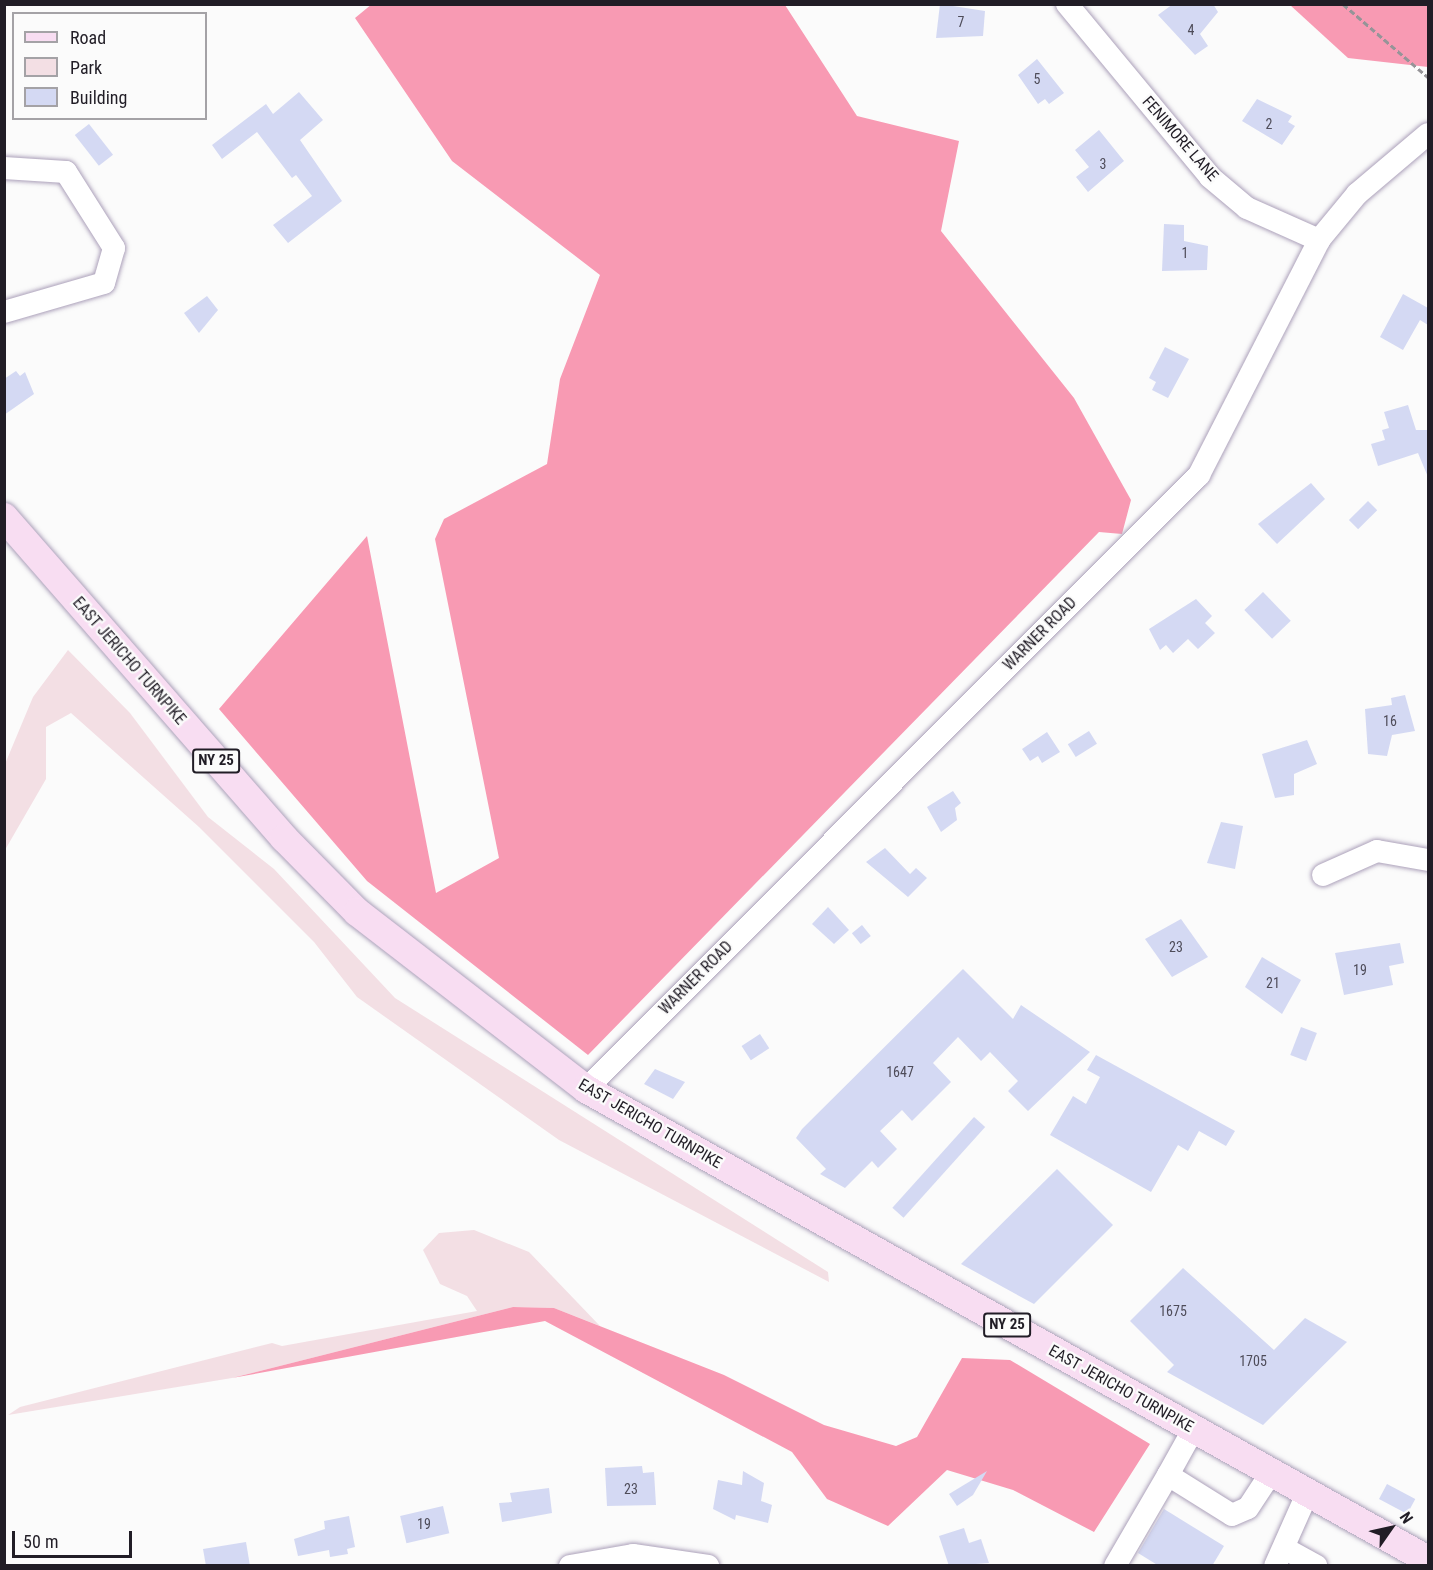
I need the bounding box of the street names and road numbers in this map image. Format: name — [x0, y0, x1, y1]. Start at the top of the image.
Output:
street label: FENIMORE LANE — [1138, 93, 1222, 185]
street label: EAST JERICHO TURNPIKE — [68, 593, 190, 729]
street label: WARNER ROAD — [999, 593, 1081, 675]
road number: NY 25 — [192, 749, 240, 773]
street label: WARNER ROAD — [655, 937, 737, 1019]
street label: EAST JERICHO TURNPIKE — [575, 1075, 725, 1173]
road number: NY 25 — [983, 1313, 1031, 1337]
street label: EAST JERICHO TURNPIKE — [1045, 1341, 1197, 1437]

